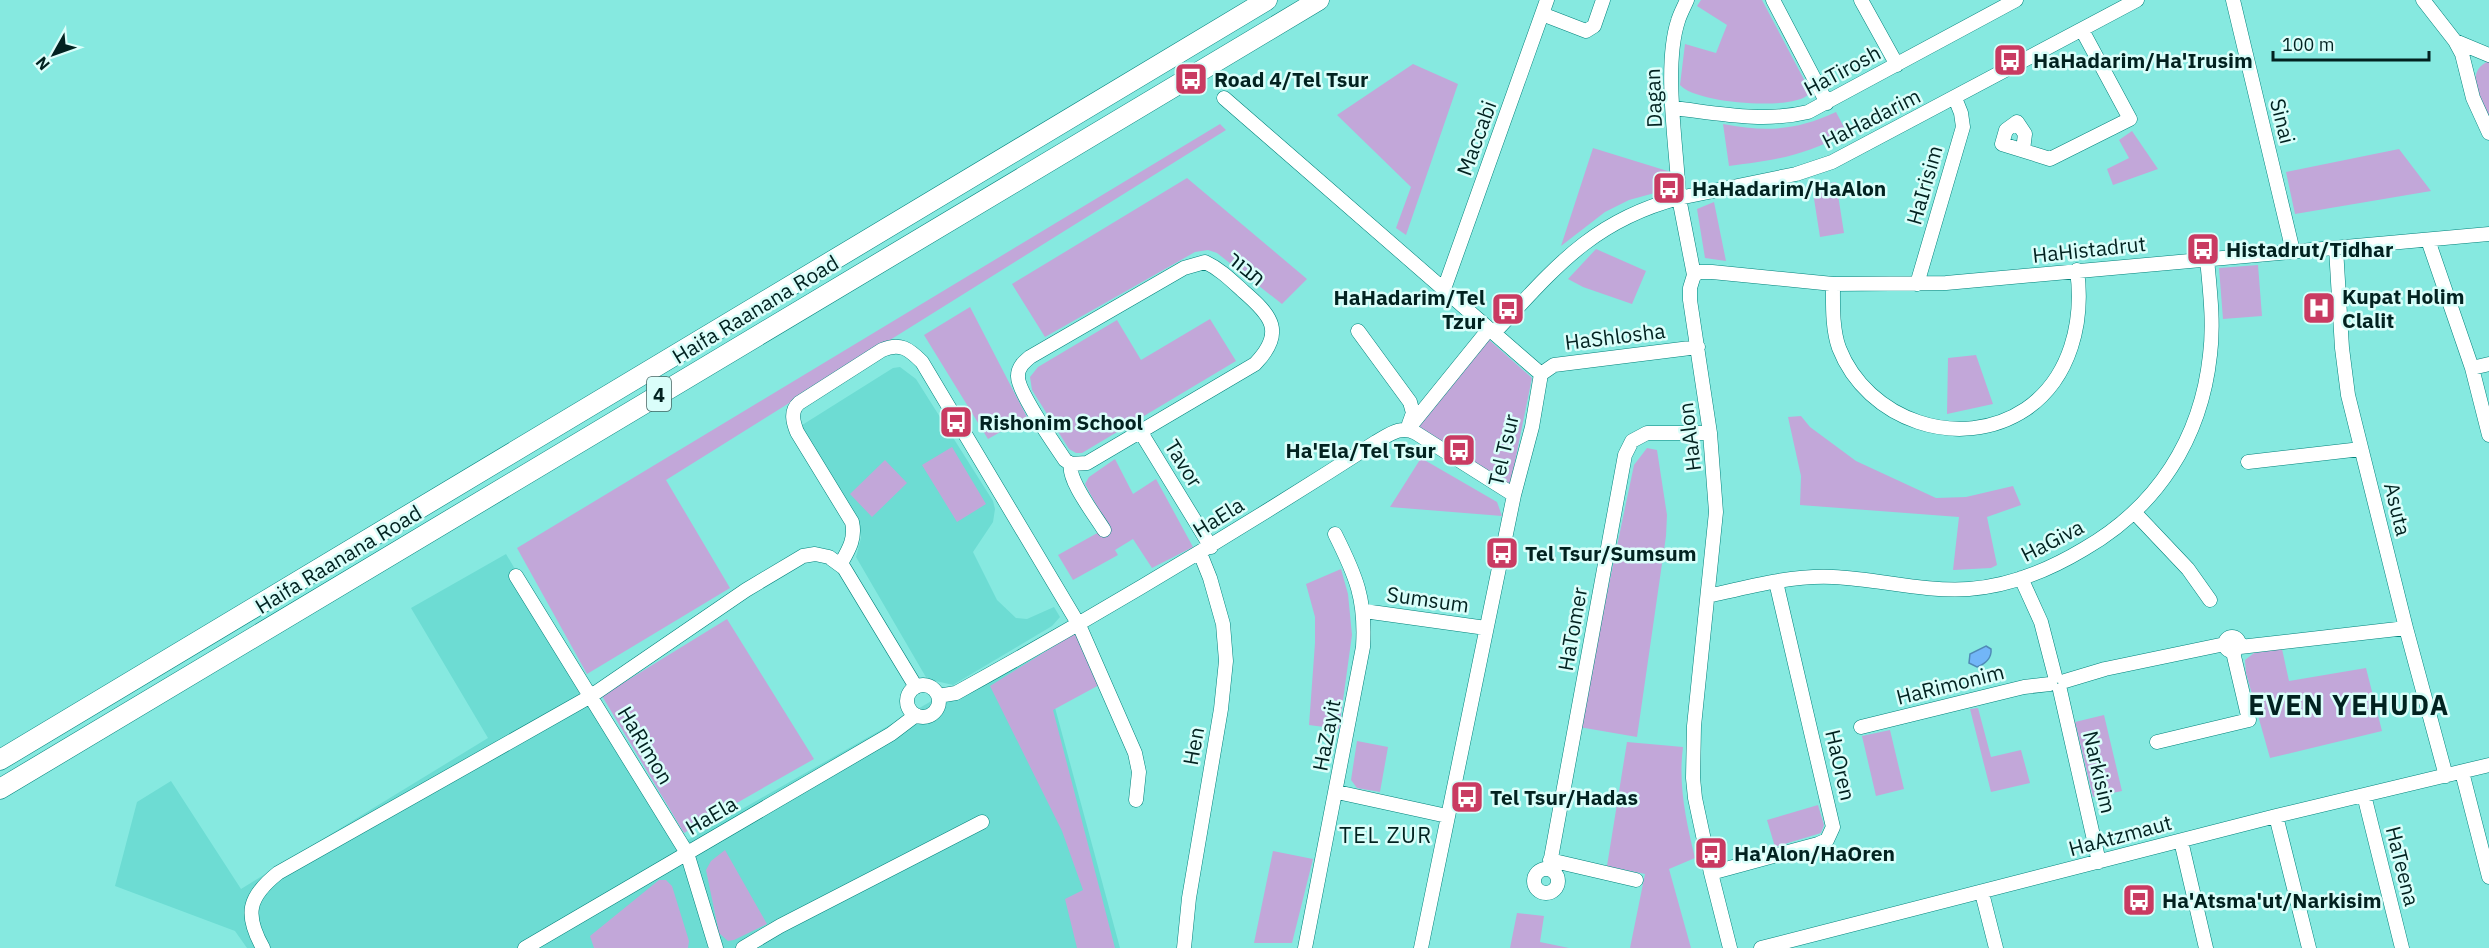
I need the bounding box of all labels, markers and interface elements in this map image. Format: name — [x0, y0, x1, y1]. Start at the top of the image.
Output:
north arrow — [24, 24, 84, 84]
scale bar — [2273, 24, 2429, 62]
text: 100 m — [2282, 33, 2334, 56]
street label: HaTirosh — [1799, 38, 1885, 102]
bus stop icon: HaHadarim/Ha'Irusim — [1992, 42, 2028, 78]
place label: HaHadarim/Ha'Irusim — [2033, 46, 2253, 74]
text: N — [31, 53, 54, 75]
bus stop icon: Road 4/Tel Tsur — [1173, 61, 1209, 97]
place label: Road 4/Tel Tsur — [1214, 65, 1369, 93]
street label: Dagan — [1638, 68, 1668, 128]
street label: HaHadarim — [1817, 81, 1925, 155]
street label: Sinai — [2264, 95, 2302, 147]
street label: Maccabi — [1450, 97, 1502, 179]
street label: HaIrisim — [1899, 142, 1949, 228]
bus stop icon: HaHadarim/HaAlon — [1651, 170, 1687, 206]
place label: HaHadarim/HaAlon — [1692, 174, 1886, 202]
street label: HaHistadrut — [2031, 229, 2147, 269]
bus stop icon: Histadrut/Tidhar — [2185, 231, 2221, 267]
place label: Histadrut/Tidhar — [2226, 235, 2394, 263]
street label: תבור — [1222, 244, 1272, 292]
street label: Haifa Raanana Road — [667, 248, 843, 370]
place label: Kupat Holim Clalit — [2342, 282, 2465, 334]
place label: HaHadarim/Tel Tzur — [1334, 283, 1486, 335]
hospital icon: Kupat Holim Clalit — [2301, 290, 2337, 326]
bus stop icon: HaHadarim/Tel Tzur — [1490, 291, 1526, 327]
street label: HaShlosha — [1563, 316, 1667, 356]
road number: 4 — [647, 377, 671, 411]
street label: HaAlon — [1671, 401, 1707, 473]
bus stop icon: Rishonim School — [938, 404, 974, 440]
place label: Rishonim School — [979, 408, 1143, 436]
street label: Tel Tsur — [1481, 411, 1525, 489]
bus stop icon: Ha'Ela/Tel Tsur — [1441, 432, 1477, 468]
street label: Tavor — [1159, 434, 1210, 492]
place label: Ha'Ela/Tel Tsur — [1286, 436, 1437, 464]
street label: Asuta — [2378, 479, 2418, 539]
street label: HaEla — [1187, 490, 1249, 544]
street label: Haifa Raanana Road — [250, 498, 426, 620]
street label: HaGiva — [2016, 512, 2088, 568]
bus stop icon: Tel Tsur/Sumsum — [1484, 535, 1520, 571]
place label: Tel Tsur/Sumsum — [1525, 539, 1696, 567]
street label: Sumsum — [1385, 579, 1471, 619]
street label: HaTomer — [1551, 585, 1593, 673]
street label: HaRimonim — [1893, 657, 2007, 711]
district label: EVEN YEHUDA — [2248, 687, 2450, 722]
street label: HaZayit — [1305, 697, 1347, 773]
street label: HaRimon — [612, 701, 680, 789]
street label: Hen — [1176, 725, 1210, 767]
street label: HaOren — [1819, 727, 1863, 803]
street label: Narkisim — [2077, 728, 2123, 816]
bus stop icon: Tel Tsur/Hadas — [1449, 779, 1485, 815]
place label: Tel Tsur/Hadas — [1490, 783, 1638, 811]
street label: HaEla — [680, 789, 742, 841]
street label: HaAtzmaut — [2065, 808, 2175, 862]
district label: TEL ZUR — [1339, 820, 1433, 849]
street label: HaTeena — [2380, 823, 2426, 909]
bus stop icon: Ha'Alon/HaOren — [1693, 835, 1729, 871]
place label: Ha'Alon/HaOren — [1734, 839, 1895, 867]
bus stop icon: Ha'Atsma'ut/Narkisim — [2121, 882, 2157, 918]
place label: Ha'Atsma'ut/Narkisim — [2162, 886, 2381, 914]

